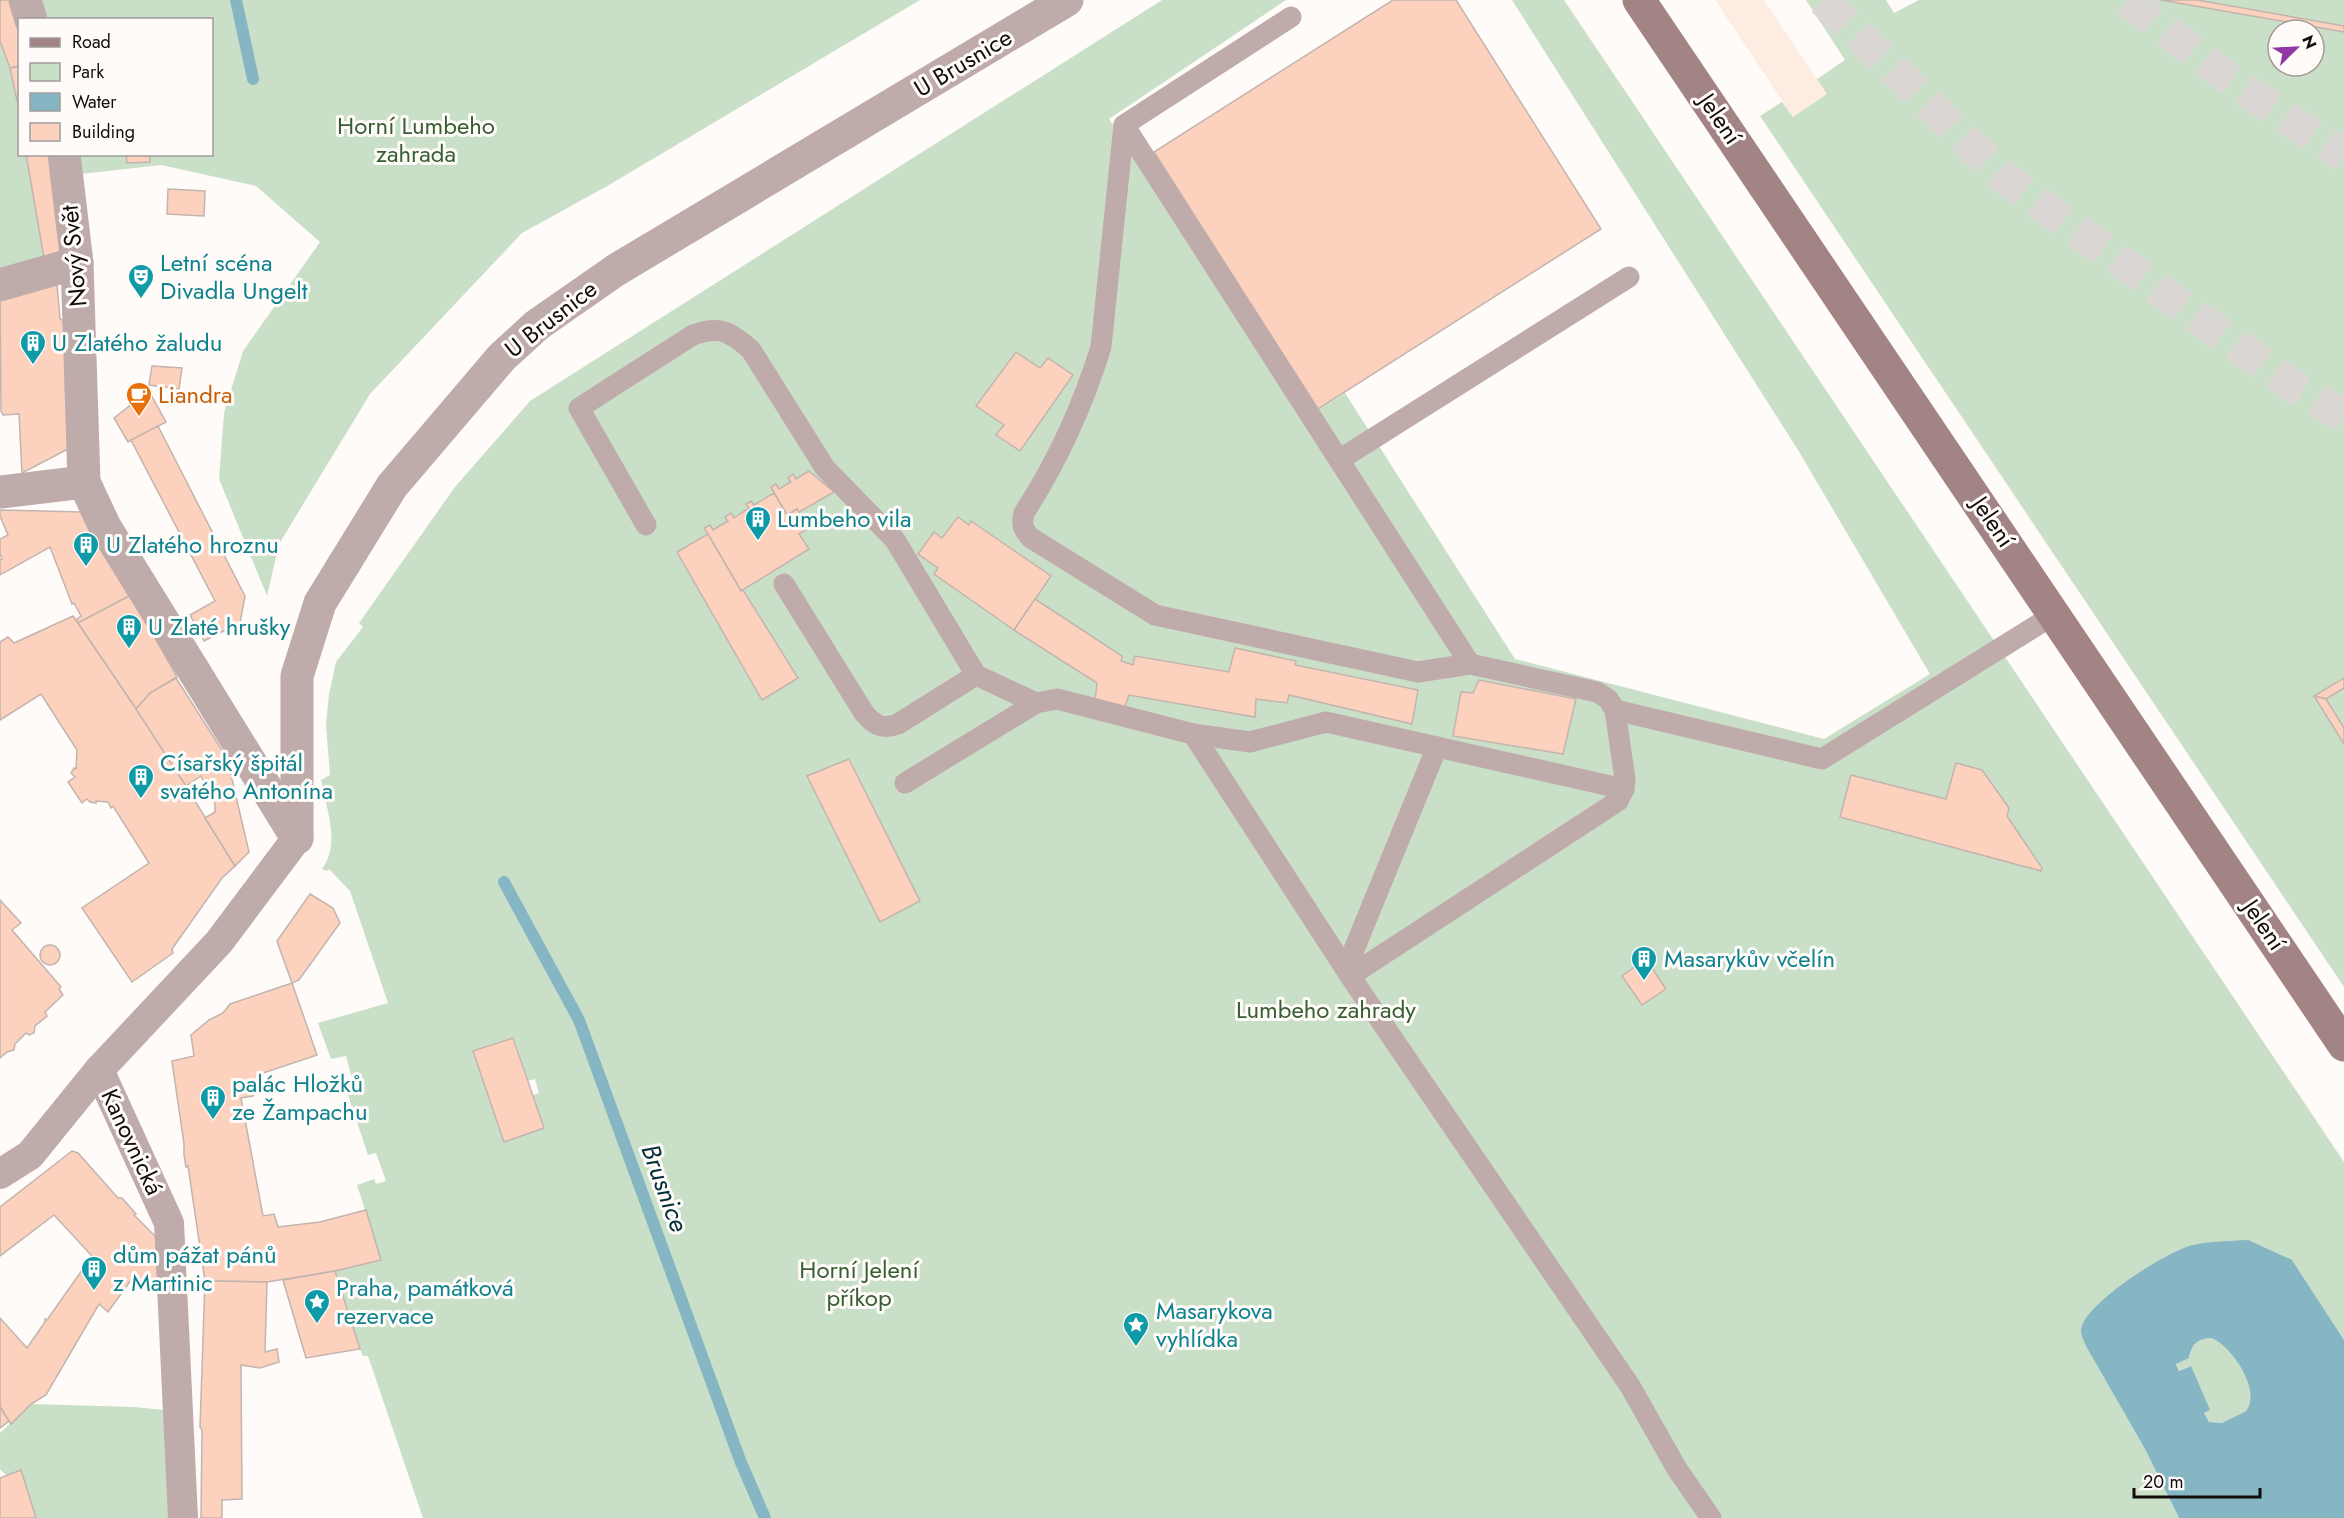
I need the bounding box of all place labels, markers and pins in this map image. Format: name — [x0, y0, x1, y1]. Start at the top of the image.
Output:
place label: Letní scéna Divadla Ungelt — [160, 245, 308, 308]
theatre icon: Letní scéna Divadla Ungelt — [126, 262, 156, 300]
place label: U Zlatého žaludu — [52, 325, 222, 360]
building icon: U Zlatého žaludu — [18, 328, 48, 366]
place label: Liandra — [158, 377, 233, 412]
cafe icon: Liandra — [124, 380, 154, 418]
place label: Lumbeho vila — [777, 501, 911, 536]
building icon: Lumbeho vila — [743, 504, 773, 542]
place label: U Zlatého hroznu — [106, 527, 279, 562]
building icon: U Zlatého hroznu — [71, 530, 101, 568]
place label: U Zlaté hrušky — [148, 609, 291, 644]
building icon: U Zlaté hrušky — [114, 612, 144, 650]
place label: Císařský špitál svatého Antonína — [160, 745, 333, 808]
building icon: Císařský špitál svatého Antonína — [126, 762, 156, 800]
place label: Masarykův včelín — [1664, 941, 1835, 976]
building icon: Masarykův včelín — [1629, 944, 1659, 982]
place label: palác Hložků ze Žampachu — [232, 1066, 367, 1129]
building icon: palác Hložků ze Žampachu — [198, 1083, 228, 1121]
place label: dům pážat pánů z Martinic — [113, 1237, 277, 1300]
building icon: dům pážat pánů z Martinic — [79, 1254, 109, 1292]
place label: Praha, památková rezervace — [336, 1270, 514, 1333]
place icon: Praha, památková rezervace — [302, 1287, 332, 1325]
place label: Masarykova vyhlídka — [1156, 1293, 1273, 1356]
place icon: Masarykova vyhlídka — [1121, 1310, 1151, 1348]

